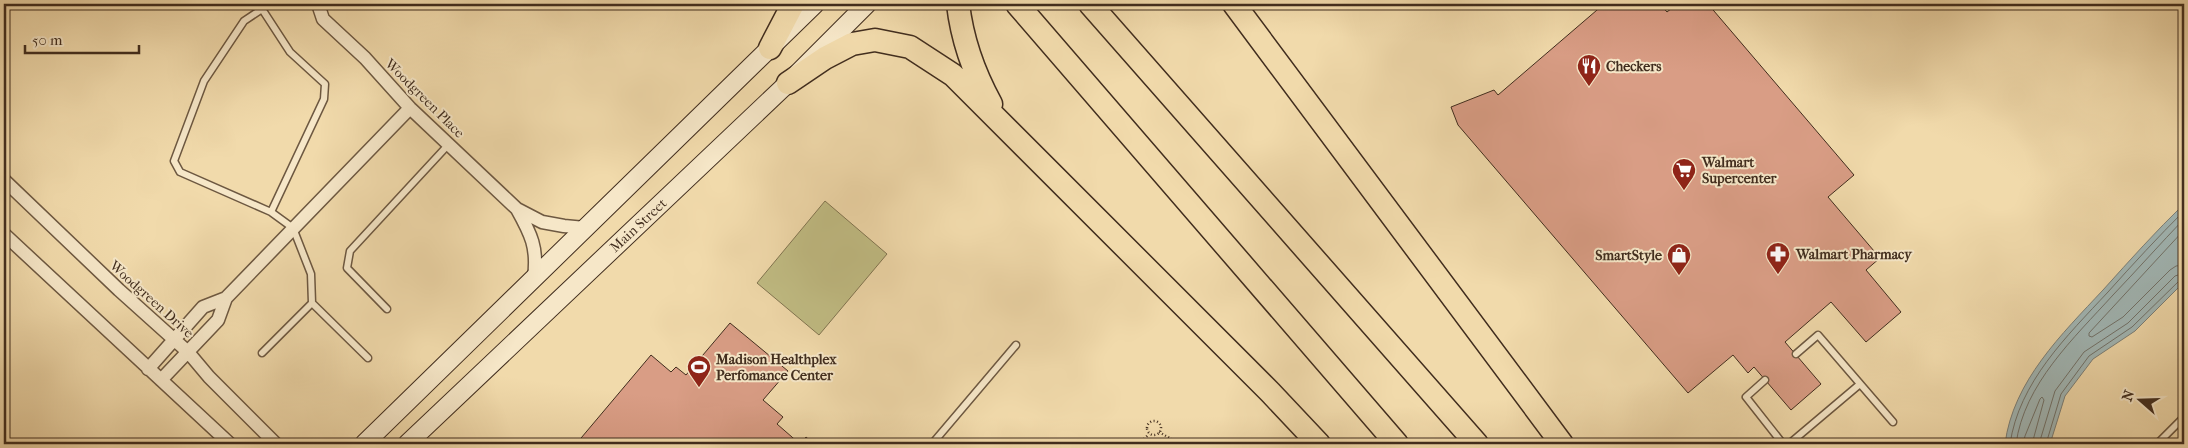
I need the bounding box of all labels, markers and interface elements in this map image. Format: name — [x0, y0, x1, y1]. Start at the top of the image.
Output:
scale bar — [25, 22, 139, 54]
text: 50 m — [32, 31, 63, 49]
restaurant icon: Checkers — [1576, 53, 1602, 87]
street label: Woodgreen Place — [381, 55, 468, 142]
place label: Checkers — [1606, 58, 1662, 75]
place label: Walmart Supercenter — [1701, 154, 1778, 187]
supermarket icon: Walmart Supercenter — [1671, 157, 1697, 191]
street label: Main Street — [606, 195, 670, 256]
pharmacy icon: Walmart Pharmacy — [1765, 241, 1791, 275]
shop icon: SmartStyle — [1666, 242, 1692, 276]
place label: Walmart Pharmacy — [1795, 246, 1913, 263]
place label: SmartStyle — [1595, 247, 1662, 264]
street label: Woodgreen Drive — [105, 257, 197, 342]
place label: Madison Healthplex Perfomance Center — [715, 351, 837, 384]
sports icon: Madison Healthplex Perfomance Center — [686, 354, 712, 388]
north arrow — [2116, 376, 2166, 426]
text: N — [2118, 387, 2138, 404]

